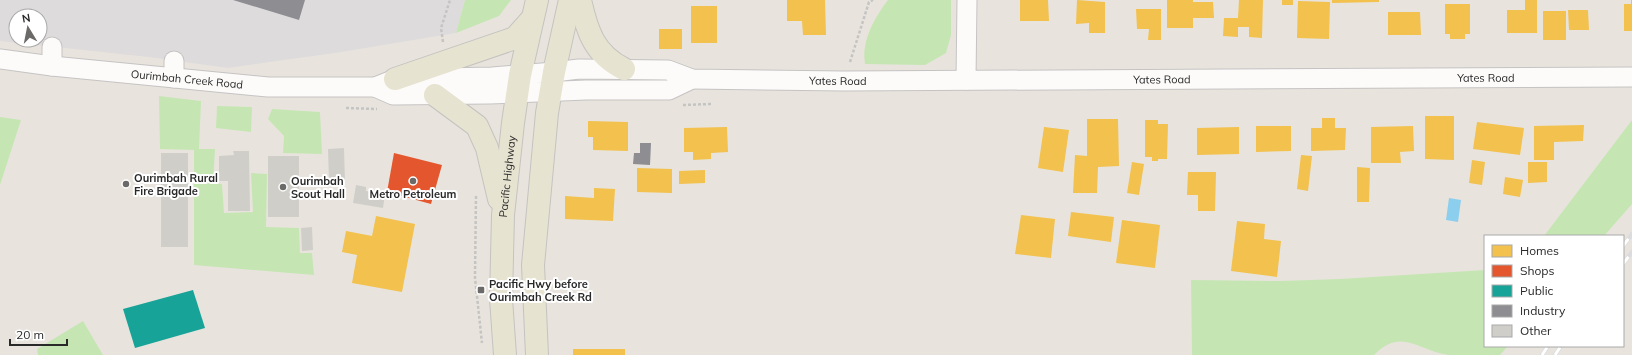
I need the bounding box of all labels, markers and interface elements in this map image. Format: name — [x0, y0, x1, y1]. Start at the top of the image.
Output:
north arrow — [8, 8, 48, 48]
text: N — [21, 11, 32, 26]
street label: Ourimbah Creek Road — [130, 67, 244, 92]
street label: Yates Road — [1456, 71, 1515, 85]
street label: Yates Road — [1132, 72, 1191, 87]
street label: Yates Road — [808, 74, 867, 88]
street label: Pacific Highway — [496, 135, 519, 218]
place label: Ourimbah Rural Fire Brigade — [134, 171, 218, 198]
place label: Ourimbah Scout Hall — [291, 174, 345, 201]
marker: Metro Petroleum — [408, 176, 418, 186]
marker: Ourimbah Rural Fire Brigade — [121, 179, 131, 189]
marker: Ourimbah Scout Hall — [278, 182, 288, 192]
place label: Metro Petroleum — [370, 187, 457, 201]
legend — [1484, 235, 1624, 347]
text: Homes — [1520, 243, 1559, 258]
text: Shops — [1520, 263, 1555, 278]
place label: Pacific Hwy before Ourimbah Creek Rd — [489, 277, 592, 304]
text: Public — [1520, 283, 1554, 298]
marker: Pacific Hwy before Ourimbah Creek Rd — [476, 285, 486, 295]
text: Industry — [1520, 303, 1566, 318]
scale bar — [10, 321, 67, 347]
text: Other — [1520, 323, 1552, 338]
text: 20 m — [16, 327, 44, 342]

